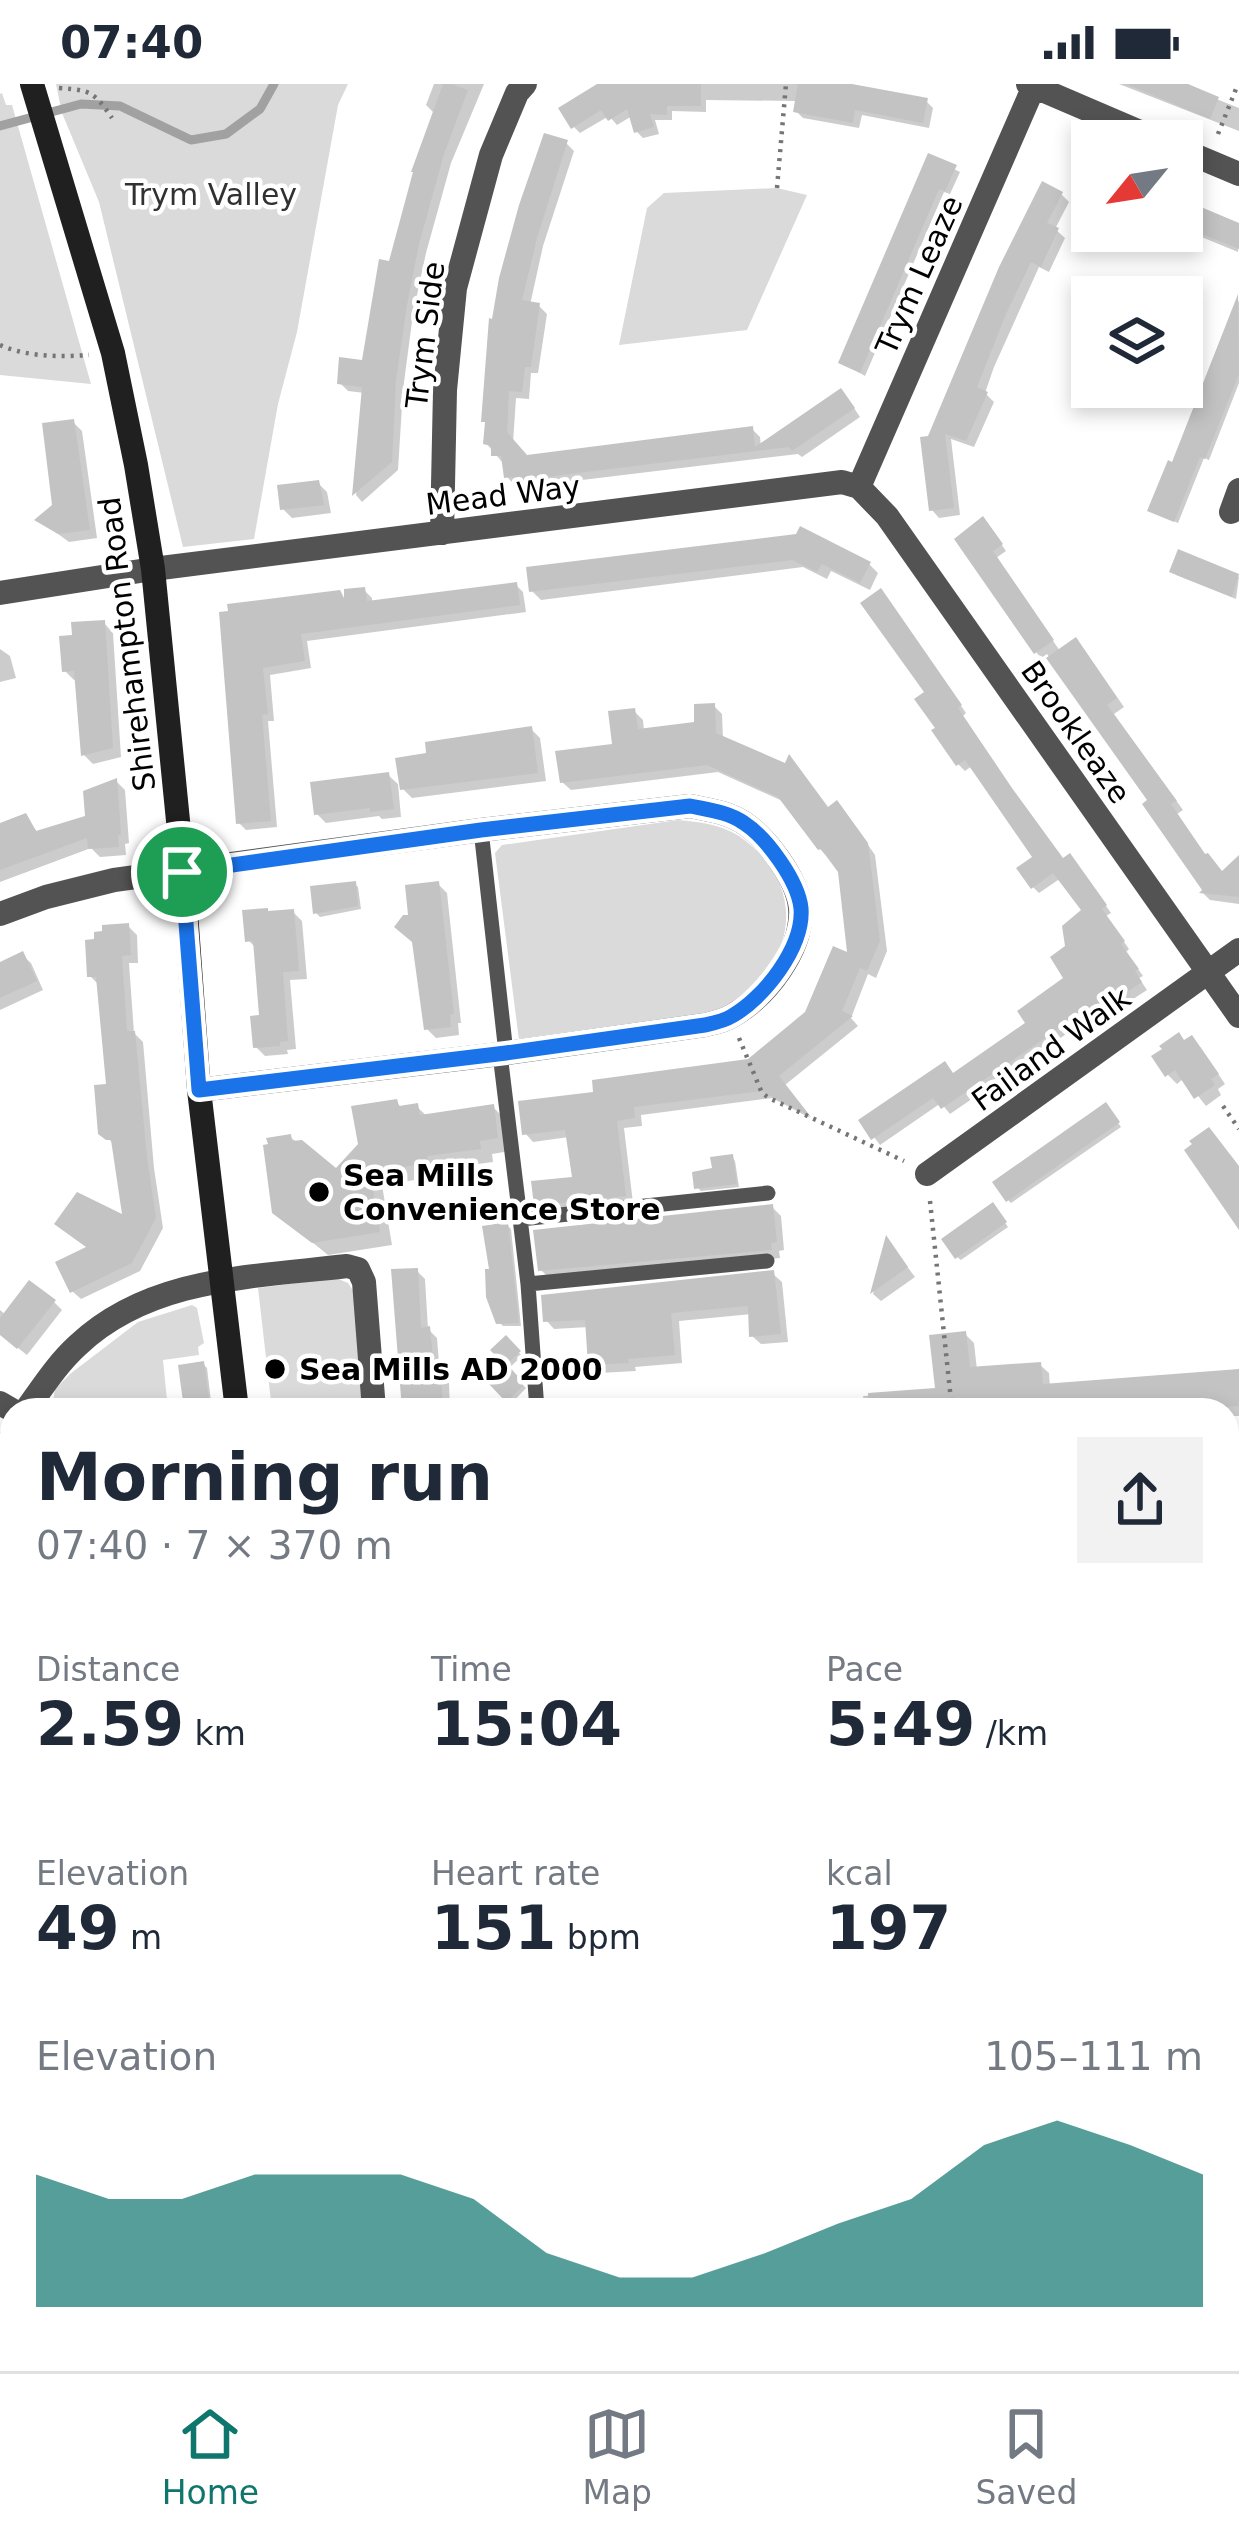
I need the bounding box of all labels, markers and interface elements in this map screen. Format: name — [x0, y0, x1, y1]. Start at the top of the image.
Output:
text: 07:40 — [60, 16, 203, 69]
north arrow — [1071, 120, 1203, 252]
map controls — [1071, 120, 1203, 408]
park label: Trym Valley — [124, 177, 297, 212]
street label: Trym Leaze — [868, 190, 970, 361]
street label: Trym Side — [399, 260, 451, 411]
button: layers — [1071, 276, 1203, 408]
street label: Mead Way — [424, 468, 582, 522]
street label: Shirehampton Road — [92, 495, 162, 793]
street label: Brookleaze — [1014, 654, 1138, 810]
pin — [131, 821, 233, 923]
icon: arrive — [149, 839, 215, 905]
street label: Failand Walk — [965, 979, 1138, 1118]
place label: Sea Mills Convenience Store — [343, 1158, 661, 1227]
marker: Sea Mills Convenience Store — [306, 1179, 332, 1205]
place label: Sea Mills AD 2000 — [299, 1352, 603, 1387]
marker: Sea Mills AD 2000 — [262, 1356, 288, 1382]
button: share — [1077, 1437, 1203, 1563]
text: Morning run — [36, 1439, 493, 1516]
text: 07:40 · 7 × 370 m — [36, 1523, 393, 1568]
text: Distance — [36, 1650, 180, 1689]
text: Time — [431, 1650, 512, 1689]
text: Pace — [826, 1650, 903, 1689]
text: 2.59 — [36, 1689, 184, 1759]
text: 15:04 — [431, 1689, 622, 1759]
text: 5:49 — [826, 1689, 975, 1759]
text: km — [184, 1714, 246, 1753]
text: /km — [975, 1714, 1048, 1753]
text: Elevation — [36, 1854, 189, 1893]
text: Heart rate — [431, 1854, 600, 1893]
text: kcal — [826, 1854, 893, 1893]
text: 49 — [36, 1893, 120, 1963]
text: 151 — [431, 1893, 556, 1963]
text: 197 — [826, 1893, 951, 1963]
text: m — [120, 1918, 162, 1957]
text: bpm — [556, 1918, 641, 1957]
text: Elevation — [36, 2034, 217, 2079]
text: 105–111 m — [984, 2034, 1203, 2079]
tab: Home — [162, 2401, 259, 2512]
tab: Map — [582, 2401, 652, 2512]
tab: Saved — [975, 2401, 1077, 2512]

